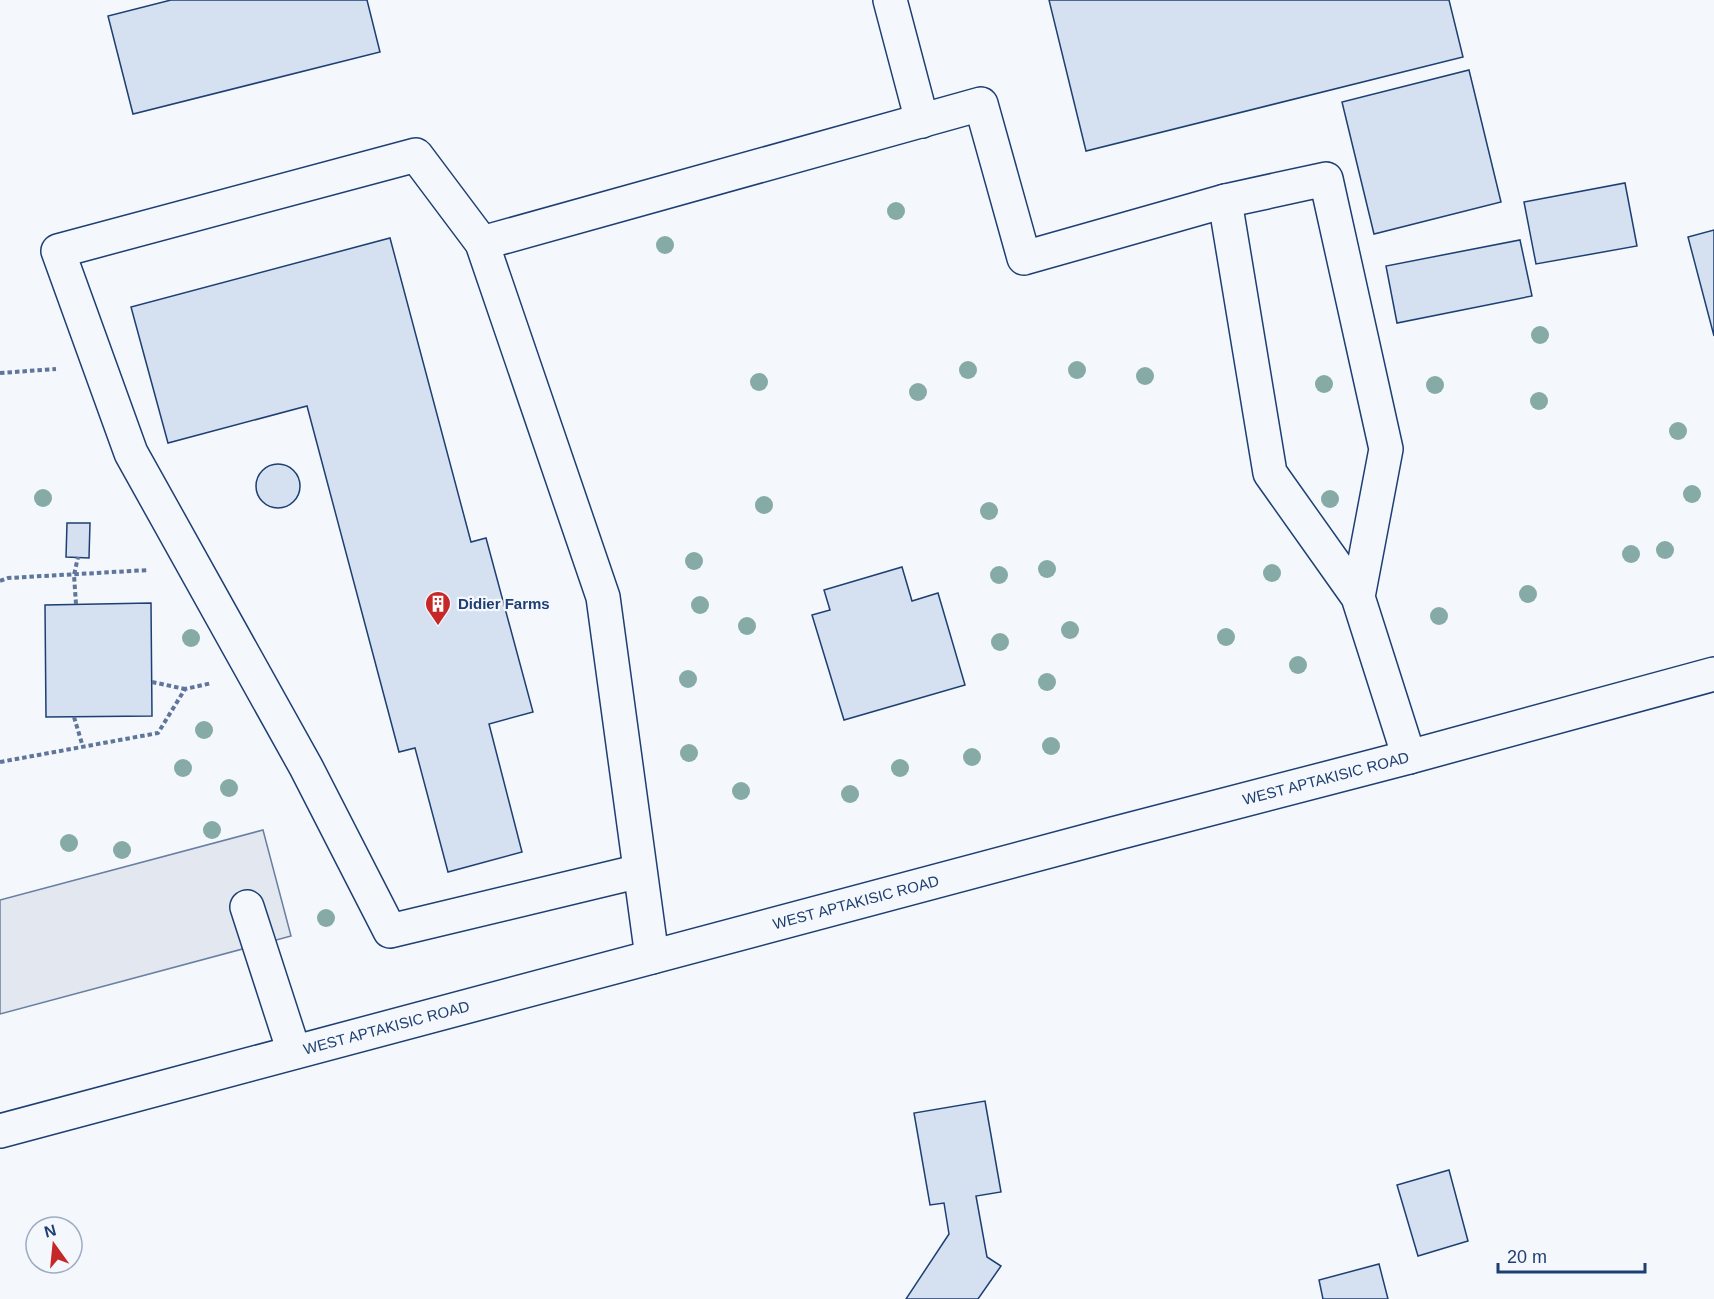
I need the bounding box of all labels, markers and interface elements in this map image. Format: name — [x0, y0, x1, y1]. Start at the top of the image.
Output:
building icon: Didier Farms — [423, 589, 453, 627]
place label: Didier Farms — [458, 595, 550, 612]
street label: WEST APTAKISIC ROAD — [1241, 748, 1411, 808]
street label: WEST APTAKISIC ROAD — [771, 872, 941, 932]
street label: WEST APTAKISIC ROAD — [301, 997, 471, 1058]
north arrow — [24, 1215, 84, 1275]
text: N — [42, 1221, 58, 1241]
scale bar — [1498, 1236, 1645, 1274]
text: 20 m — [1507, 1247, 1547, 1267]

